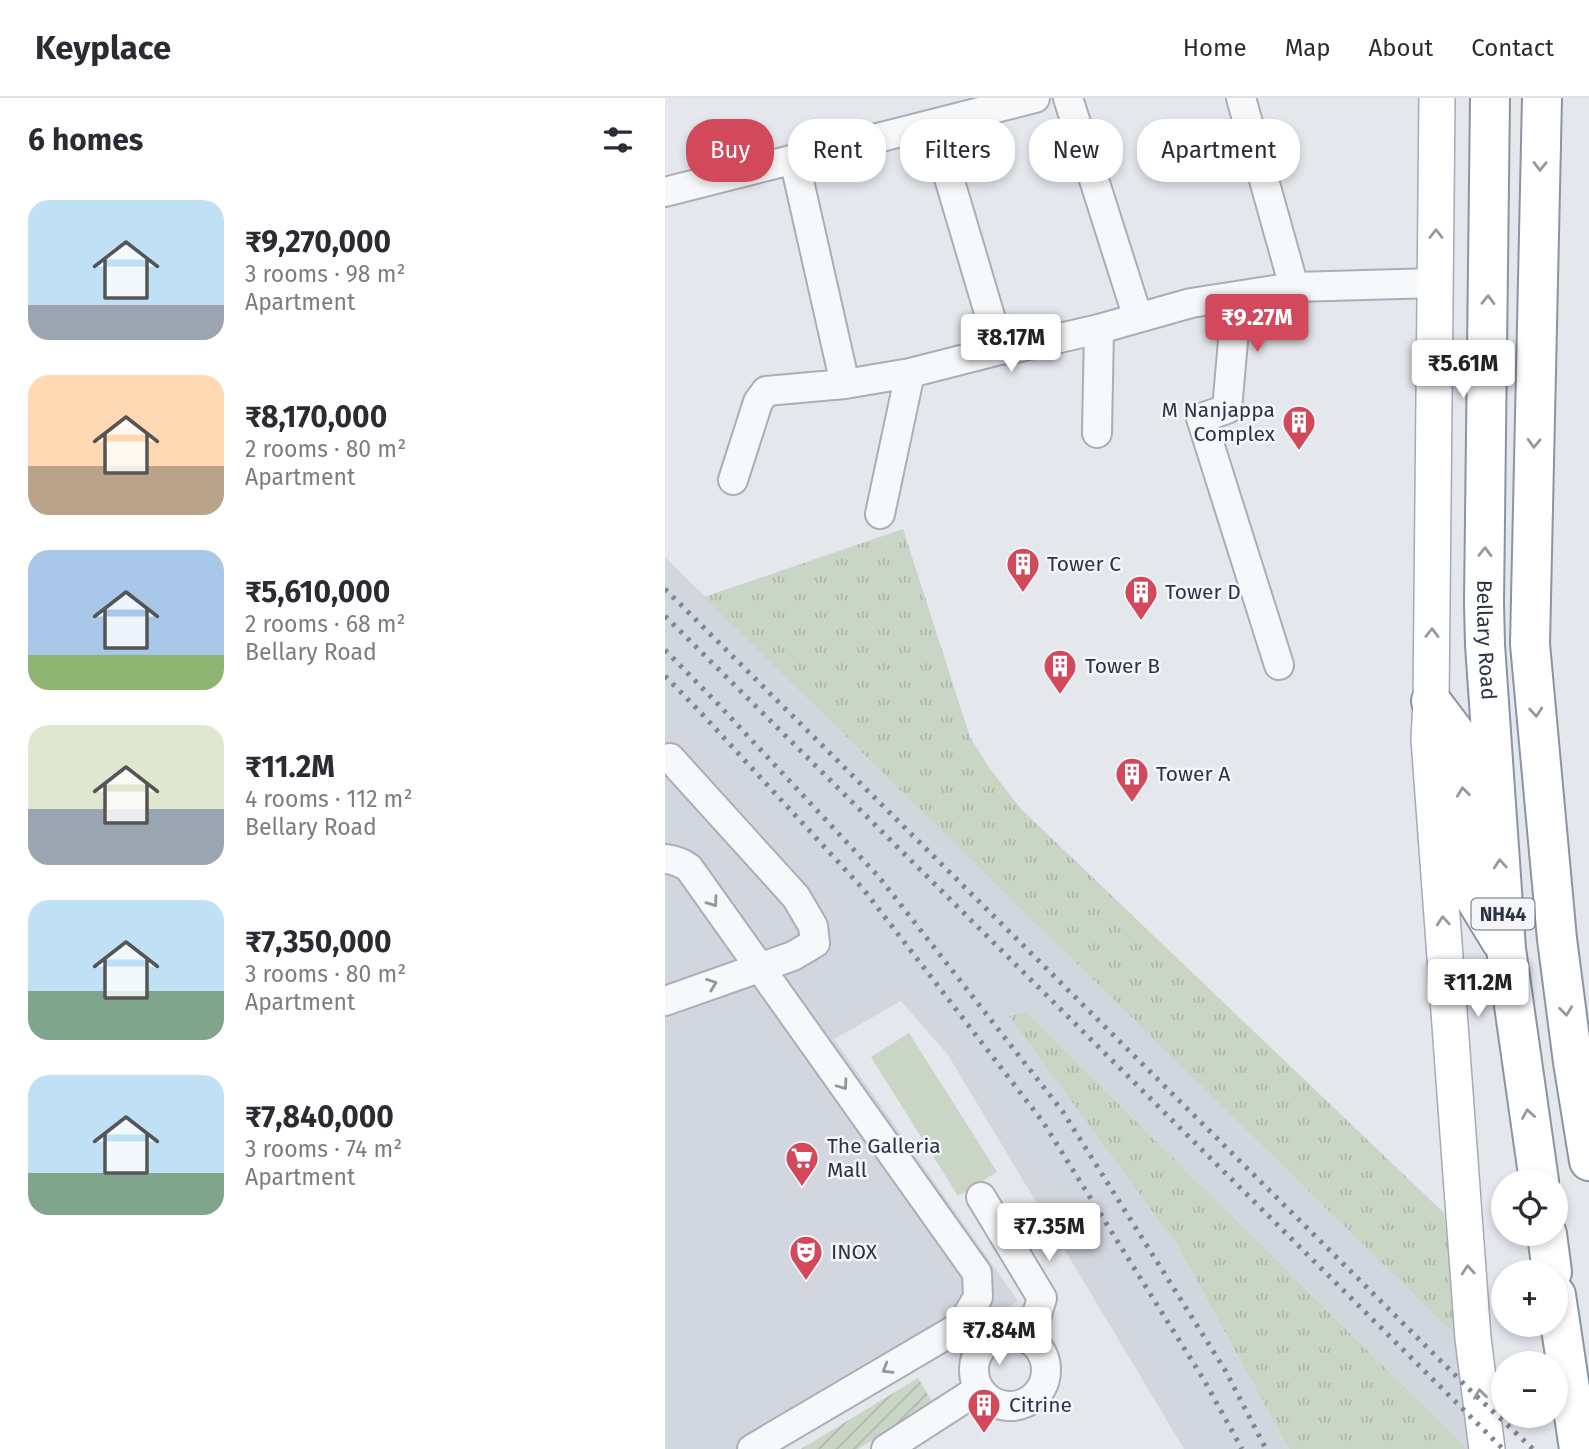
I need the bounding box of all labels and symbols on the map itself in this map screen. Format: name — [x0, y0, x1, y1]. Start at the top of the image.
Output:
one-way arrow — [1533, 161, 1548, 172]
one-way arrow — [1428, 228, 1444, 239]
pin: ₹9.27M — [1200, 294, 1314, 354]
one-way arrow — [1480, 295, 1496, 305]
pin: ₹8.17M — [954, 314, 1068, 374]
pin: ₹5.61M — [1406, 341, 1520, 400]
place label: M Nanjappa Complex — [1162, 397, 1276, 447]
building icon: M Nanjappa Complex — [1280, 403, 1318, 452]
one-way arrow — [1526, 438, 1542, 448]
building icon: Tower C — [1004, 545, 1042, 594]
one-way arrow — [1477, 547, 1493, 557]
place label: Tower C — [1047, 551, 1121, 577]
building icon: Tower D — [1122, 573, 1160, 622]
place label: Tower D — [1165, 579, 1241, 605]
street label: Bellary Road — [1471, 580, 1502, 701]
one-way arrow — [1424, 627, 1440, 638]
building icon: Tower B — [1041, 647, 1079, 696]
place label: Tower B — [1085, 653, 1160, 679]
one-way arrow — [1528, 706, 1543, 717]
building icon: Tower A — [1113, 755, 1151, 804]
place label: Tower A — [1156, 761, 1230, 787]
one-way arrow — [1455, 786, 1470, 798]
one-way arrow — [1493, 858, 1508, 869]
one-way arrow — [705, 894, 717, 907]
road number: NH44 — [1471, 898, 1535, 930]
one-way arrow — [1436, 915, 1451, 926]
pin: ₹11.2M — [1421, 960, 1535, 1019]
one-way arrow — [706, 978, 718, 992]
one-way arrow — [1559, 1005, 1574, 1017]
one-way arrow — [835, 1077, 847, 1090]
one-way arrow — [1521, 1108, 1536, 1120]
place label: The Galleria Mall — [827, 1133, 941, 1183]
supermarket icon: The Galleria Mall — [783, 1139, 821, 1188]
pin: ₹7.35M — [992, 1204, 1106, 1263]
theatre icon: INOX — [787, 1233, 825, 1282]
place label: INOX — [831, 1239, 878, 1265]
one-way arrow — [1461, 1265, 1476, 1276]
pin: ₹7.84M — [942, 1308, 1056, 1367]
one-way arrow — [881, 1361, 894, 1374]
building icon: Citrine — [965, 1386, 1003, 1435]
one-way arrow — [1472, 1388, 1487, 1400]
place label: Citrine — [1009, 1392, 1072, 1418]

